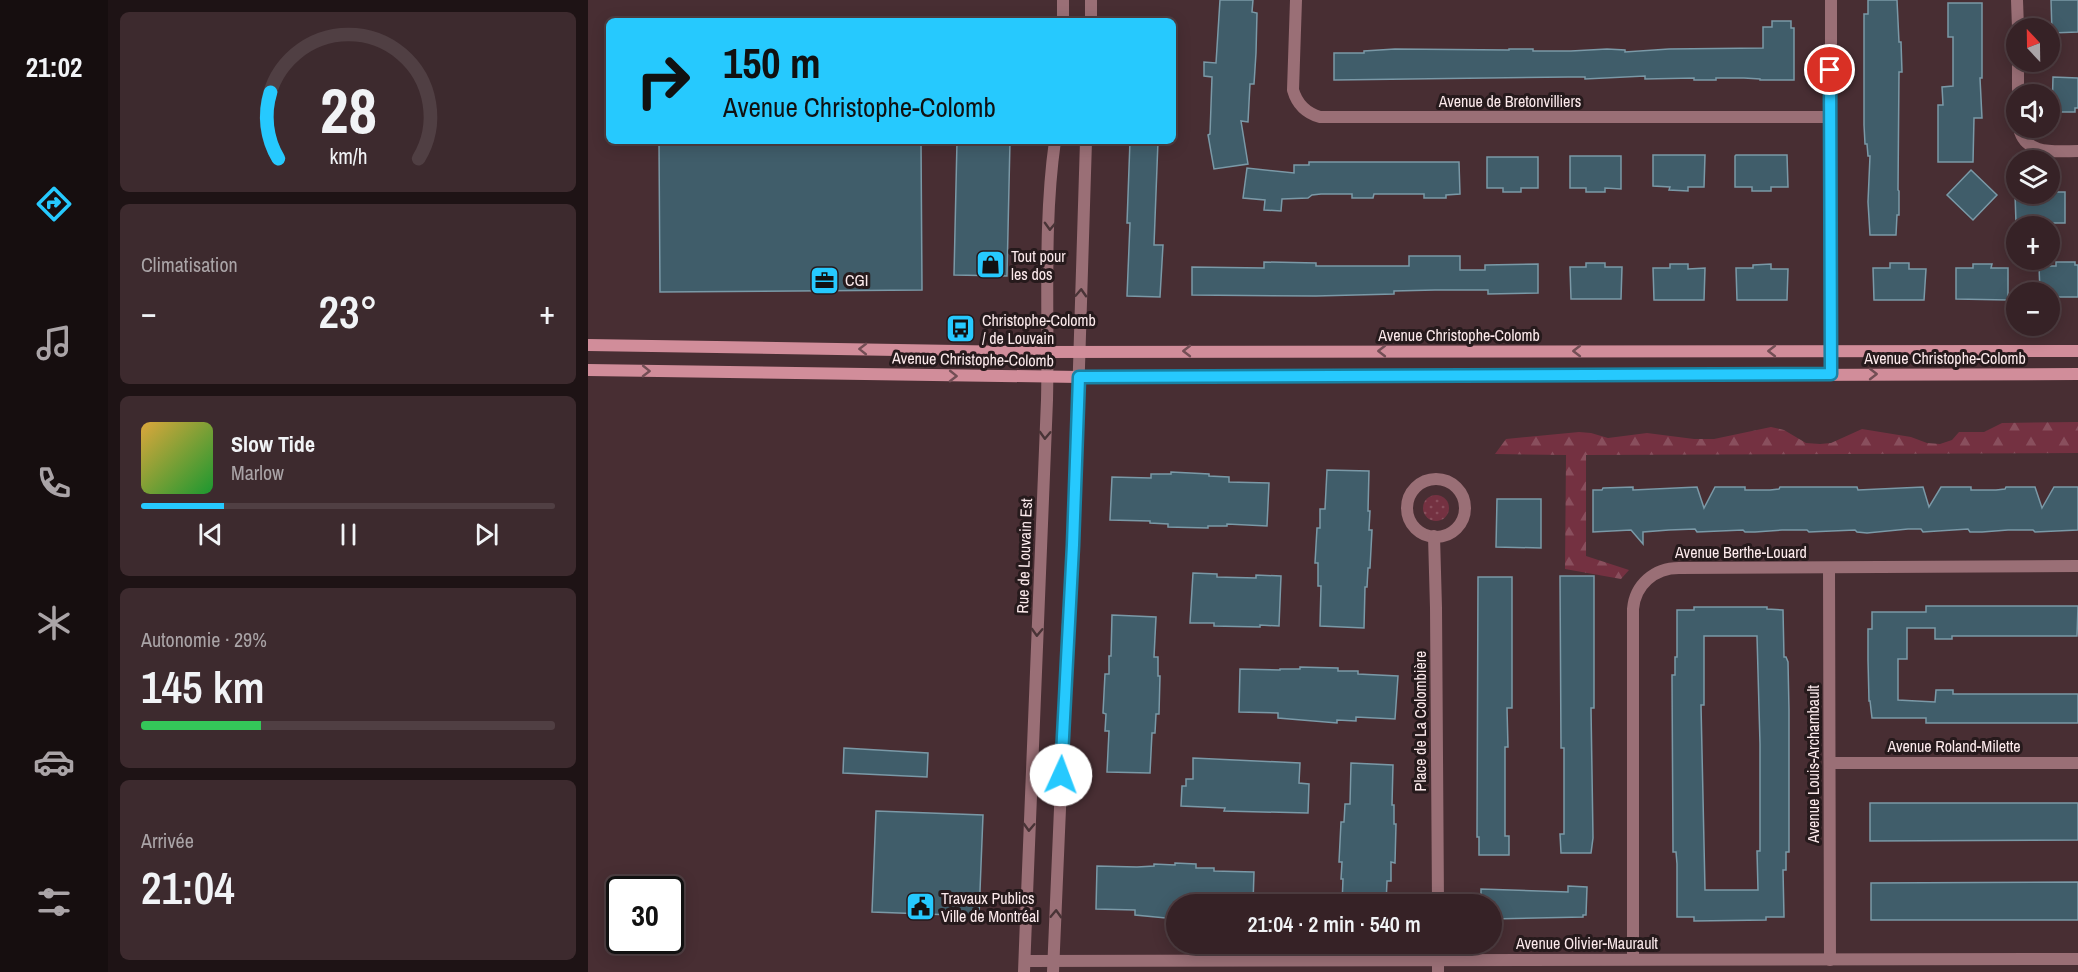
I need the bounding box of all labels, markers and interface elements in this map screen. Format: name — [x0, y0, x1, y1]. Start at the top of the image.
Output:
north arrow — [2006, 18, 2060, 72]
map controls — [2006, 18, 2060, 336]
text: 150 m — [723, 35, 821, 91]
icon: right — [624, 42, 702, 120]
pin — [1804, 44, 1855, 95]
text: 21:02 — [26, 49, 82, 85]
icon: arrive — [1813, 53, 1846, 86]
text: 28 — [320, 68, 376, 152]
button: sound — [2006, 84, 2060, 138]
text: Avenue Christophe-Colomb — [723, 89, 996, 125]
street label: Avenue de Bretonvilliers — [1438, 90, 1581, 112]
text: km/h — [329, 142, 367, 171]
button: layers — [2006, 150, 2060, 204]
icon: directions — [33, 183, 75, 225]
button: + — [2006, 216, 2060, 270]
one-way arrow — [1043, 221, 1056, 230]
place label: Tout pour les dos — [1011, 245, 1066, 285]
shop icon: Tout pour les dos — [974, 249, 1006, 281]
text: Climatisation — [141, 251, 238, 278]
office icon: CGI — [808, 264, 840, 296]
place label: CGI — [845, 269, 868, 291]
text: 23° — [318, 281, 378, 342]
button: − — [2006, 282, 2060, 336]
one-way arrow — [1074, 289, 1087, 298]
text: − — [141, 290, 157, 334]
text: + — [539, 290, 555, 334]
place label: Christophe-Colomb / de Louvain — [982, 309, 1096, 349]
bus stop icon: Christophe-Colomb / de Louvain — [945, 313, 977, 345]
icon: music — [33, 322, 75, 364]
street label: Avenue Christophe-Colomb — [1377, 324, 1540, 346]
one-way arrow — [858, 343, 867, 355]
one-way arrow — [1183, 345, 1192, 357]
one-way arrow — [1378, 345, 1387, 357]
one-way arrow — [1573, 345, 1582, 357]
one-way arrow — [1768, 345, 1777, 357]
street label: Avenue Christophe-Colomb — [891, 347, 1054, 371]
street label: Avenue Christophe-Colomb — [1863, 347, 2026, 369]
one-way arrow — [642, 365, 651, 377]
one-way arrow — [1868, 368, 1877, 380]
one-way arrow — [949, 369, 958, 382]
text: Slow Tide — [231, 429, 315, 459]
one-way arrow — [1039, 431, 1052, 440]
text: Marlow — [231, 459, 284, 486]
icon: phone — [33, 462, 75, 504]
street label: Rue de Louvain Est — [1011, 498, 1037, 614]
icon: previous — [194, 518, 227, 551]
icon: pause — [332, 518, 365, 551]
icon: next — [470, 518, 503, 551]
street label: Avenue Berthe-Louard — [1674, 541, 1807, 563]
icon: climate — [33, 602, 75, 644]
text: Autonomie · 29% — [141, 626, 267, 653]
one-way arrow — [1031, 628, 1044, 637]
street label: Place de La Colombière — [1409, 651, 1431, 791]
text: 145 km — [141, 656, 265, 717]
street label: Avenue Louis-Archambault — [1802, 685, 1824, 844]
street label: Avenue Roland-Milette — [1886, 735, 2021, 757]
icon: car — [33, 741, 75, 783]
position arrow — [1029, 743, 1093, 807]
one-way arrow — [1023, 822, 1036, 831]
text: Arrivée — [141, 827, 194, 854]
text: 21:04 — [141, 857, 235, 918]
speed limit sign: 30 — [606, 876, 684, 954]
icon: filters — [33, 881, 75, 923]
place label: Travaux Publics Ville de Montréal — [941, 887, 1039, 927]
public building icon: Travaux Publics Ville de Montréal — [904, 891, 936, 923]
one-way arrow — [1049, 909, 1062, 918]
text: 21:04 · 2 min · 540 m — [1247, 909, 1421, 939]
street label: Avenue Olivier-Maurault — [1515, 932, 1658, 954]

